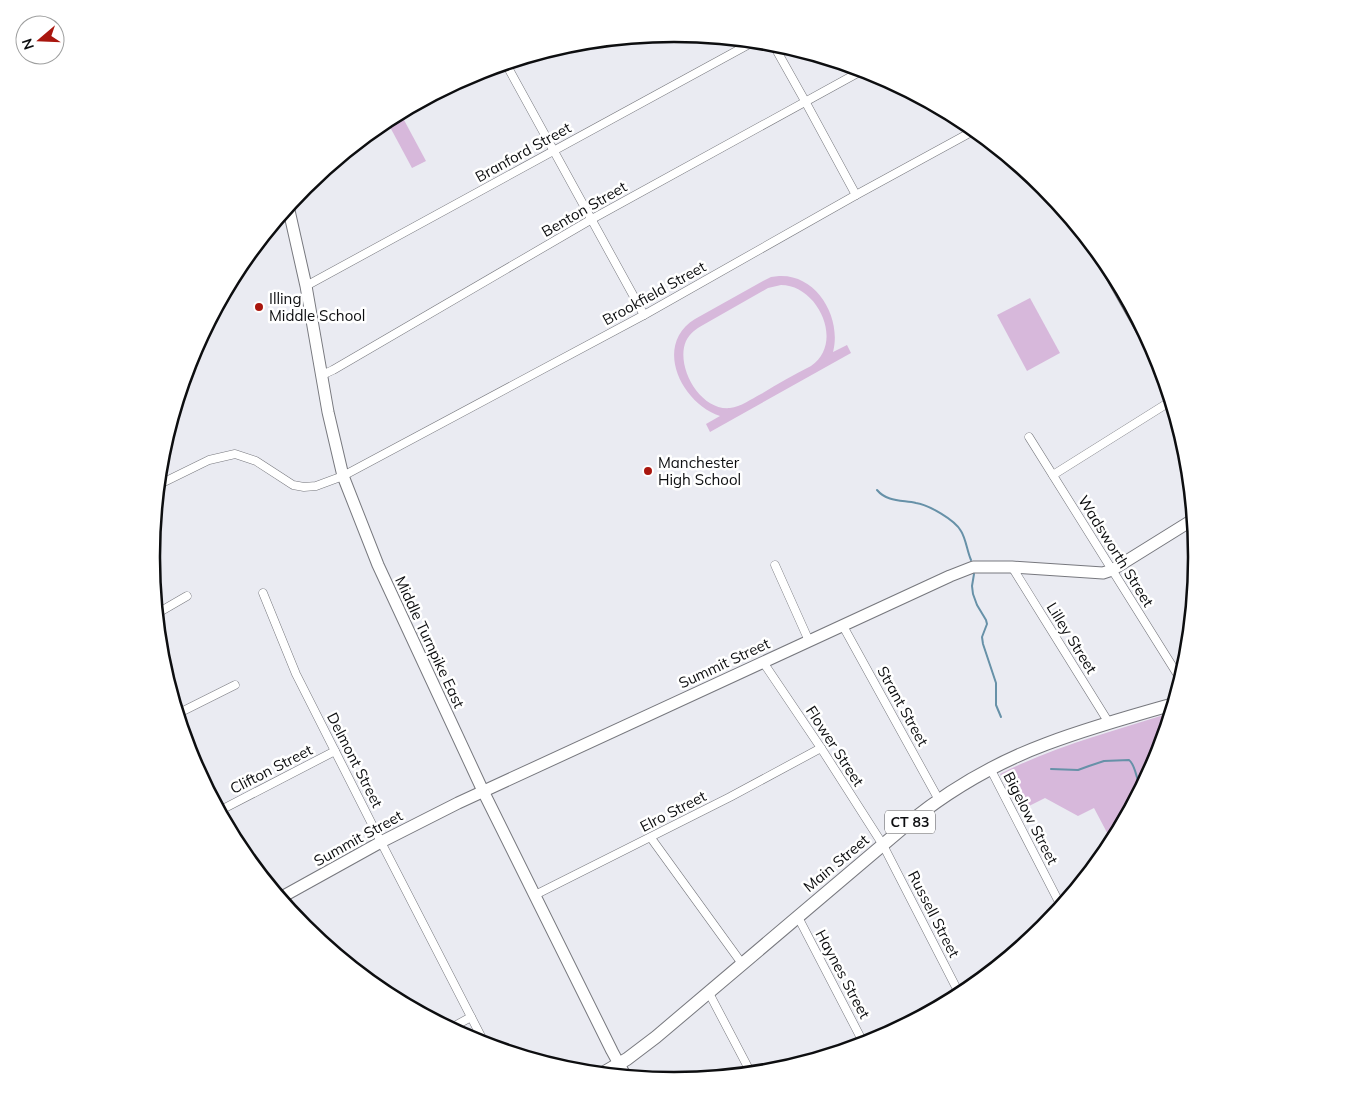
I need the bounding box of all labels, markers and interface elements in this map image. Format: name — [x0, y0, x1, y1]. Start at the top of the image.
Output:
north arrow — [15, 15, 65, 65]
text: N — [17, 36, 38, 52]
street label: Branford Street — [472, 118, 574, 186]
street label: Benton Street — [538, 177, 630, 241]
street label: Brookfield Street — [599, 257, 709, 329]
place label: Illing Middle School — [269, 289, 365, 325]
marker: Illing Middle School — [253, 301, 265, 313]
place label: Manchester High School — [658, 453, 741, 489]
marker: Manchester High School — [642, 465, 654, 477]
street label: Wadsworth Street — [1074, 492, 1158, 610]
street label: Middle Turnpike East — [391, 573, 469, 711]
street label: Lilley Street — [1043, 599, 1101, 677]
street label: Summit Street — [675, 634, 773, 692]
street label: Strant Street — [873, 663, 933, 749]
street label: Flower Street — [802, 702, 868, 790]
street label: Delmont Street — [323, 709, 387, 811]
street label: Clifton Street — [227, 740, 315, 798]
street label: Bigelow Street — [1000, 768, 1062, 868]
street label: Elro Street — [637, 786, 709, 836]
street label: Summit Street — [310, 806, 406, 870]
road number: CT 83 — [885, 810, 935, 834]
street label: Main Street — [799, 830, 873, 896]
street label: Russell Street — [904, 868, 964, 960]
street label: Haynes Street — [812, 926, 874, 1022]

